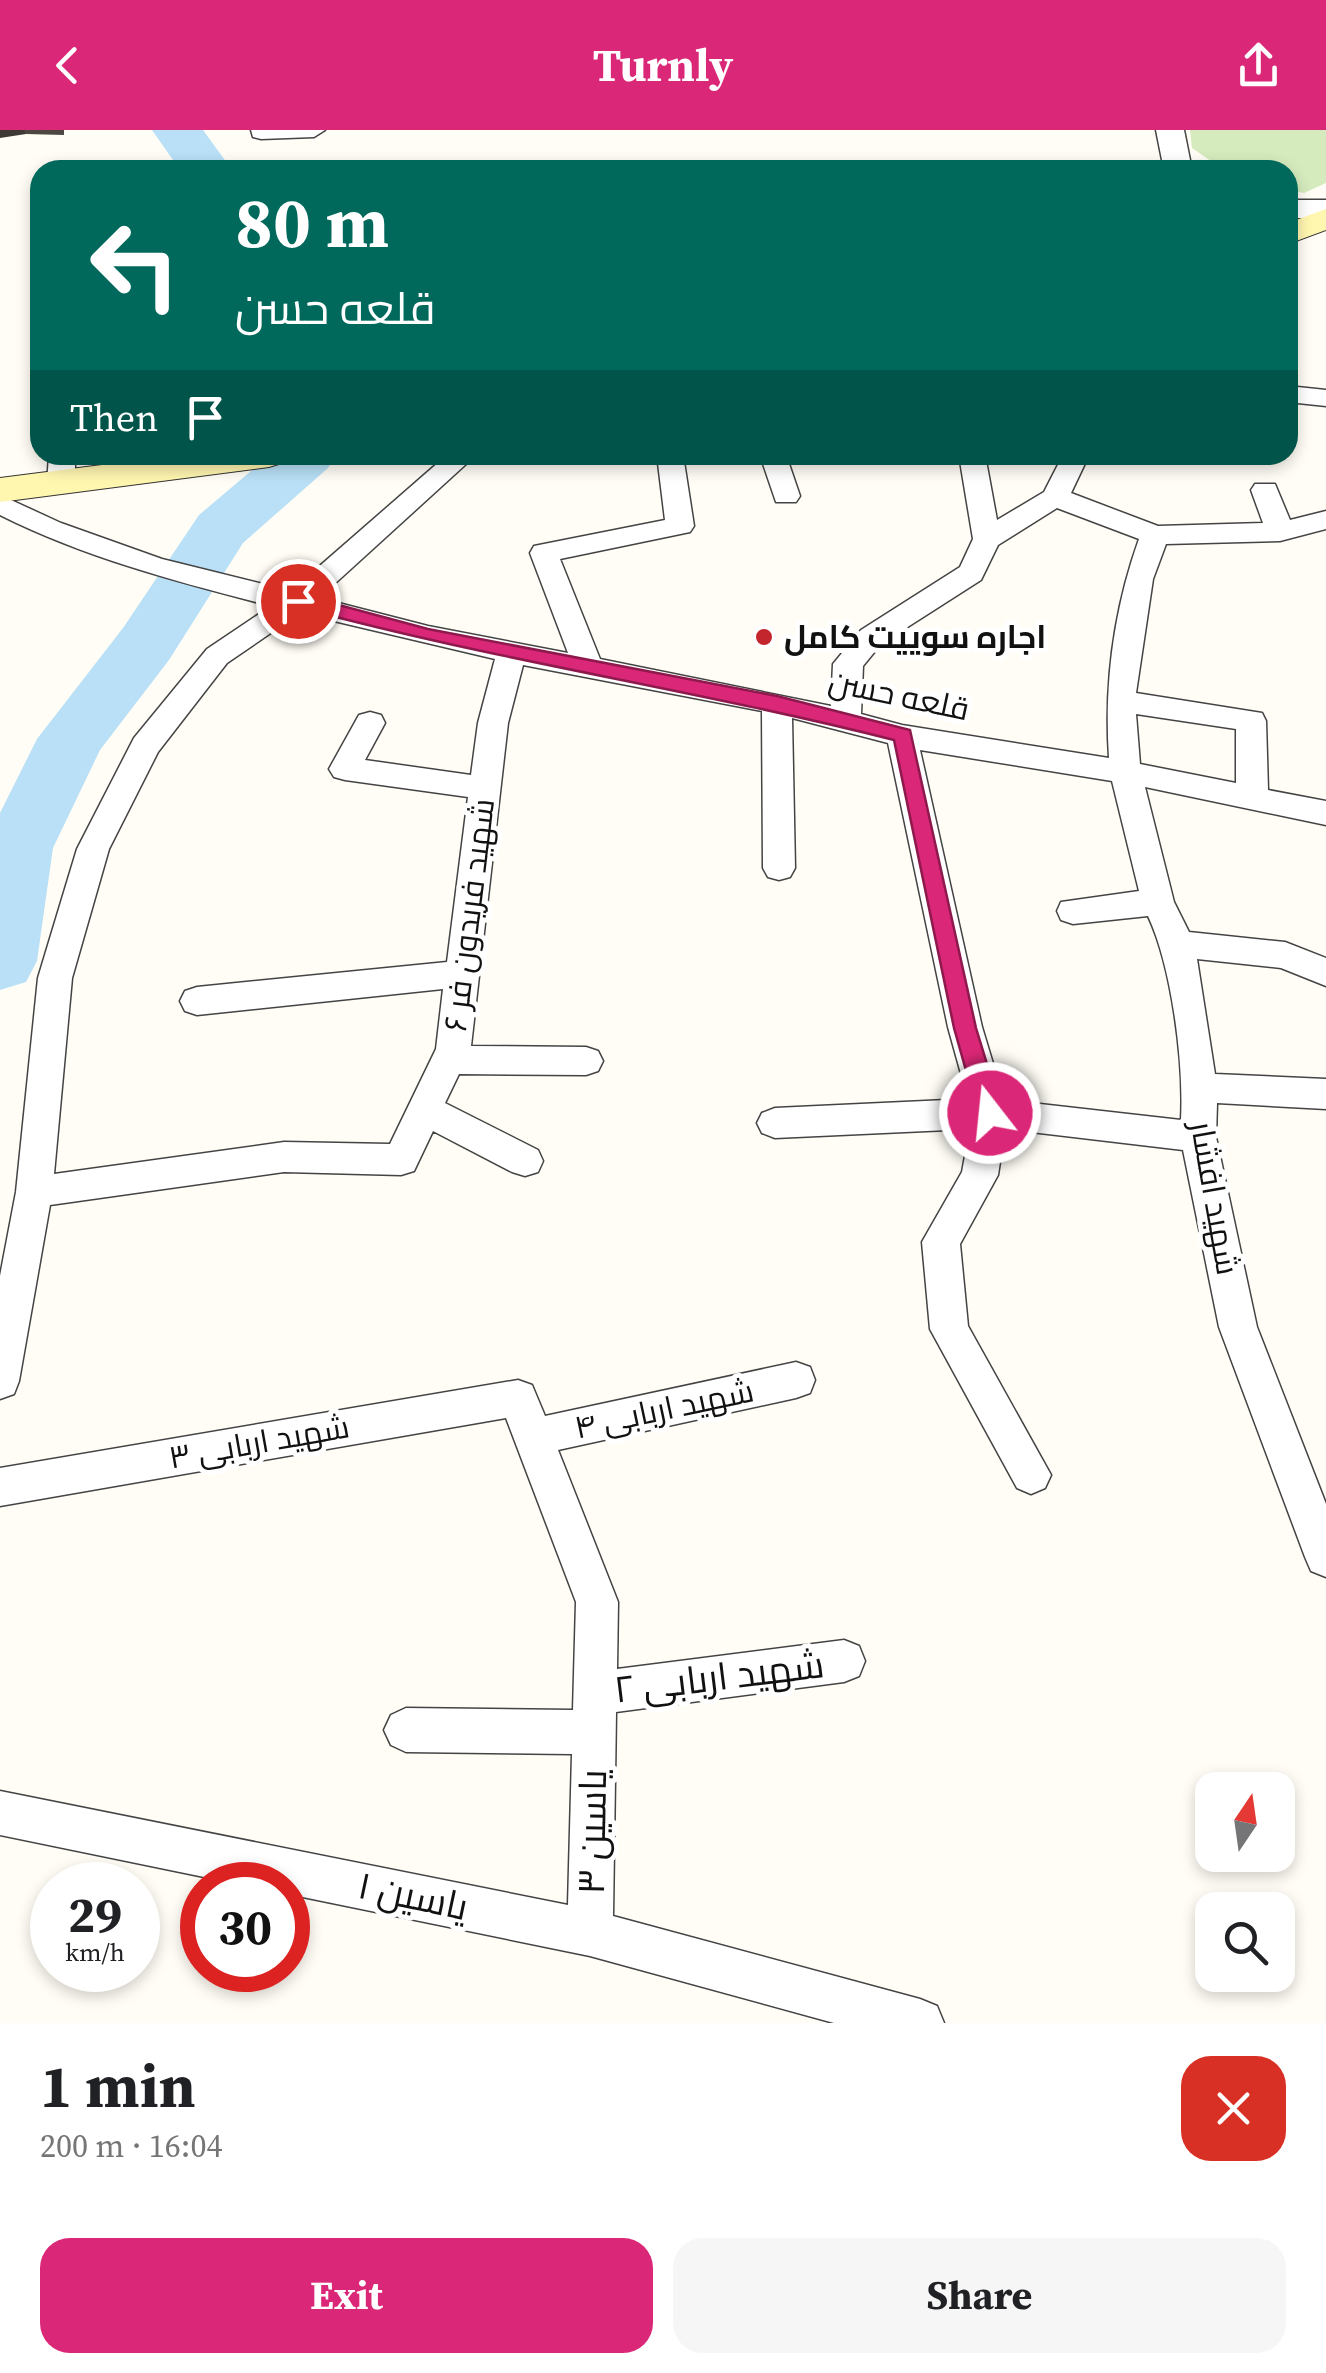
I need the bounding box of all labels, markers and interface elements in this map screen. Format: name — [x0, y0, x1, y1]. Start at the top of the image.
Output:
text: Turnly — [593, 34, 733, 96]
icon: back — [40, 38, 95, 93]
icon: share — [1231, 38, 1286, 93]
text: 80 m — [235, 174, 389, 270]
icon: left — [70, 200, 200, 330]
text: قلعه حسن — [235, 277, 436, 339]
icon: arrive — [178, 390, 233, 445]
text: Then — [70, 392, 158, 444]
pin — [256, 559, 341, 644]
icon: arrive — [271, 574, 326, 629]
place label: اجاره سوییت کامل — [784, 615, 1046, 659]
marker: اجاره سوییت کامل — [753, 626, 775, 648]
street label: قلعه حسن — [825, 659, 973, 731]
street label: شهید فریدون فر ۶ — [433, 796, 505, 1034]
position arrow — [938, 1061, 1042, 1165]
street label: شهید افشار — [1180, 1116, 1250, 1278]
street label: شهید اربابی ۴ — [570, 1369, 758, 1449]
street label: شهید اربابی ۳ — [165, 1404, 353, 1480]
street label: شهید اربابی ۲ — [611, 1638, 827, 1716]
street label: یاسین ۳ — [565, 1769, 619, 1895]
north arrow — [1195, 1772, 1295, 1872]
map controls — [1195, 1772, 1295, 1992]
street label: یاسین ۱ — [353, 1859, 473, 1933]
speed limit sign: 30 — [180, 1862, 310, 1992]
text: 29 — [68, 1880, 122, 1949]
button: search — [1195, 1892, 1295, 1992]
text: km/h — [65, 1935, 125, 1969]
text: 1 min — [40, 2045, 196, 2127]
button: close — [1181, 2056, 1286, 2161]
text: 200 m · 16:04 — [40, 2124, 222, 2168]
button: Exit — [40, 2238, 653, 2353]
button: Share — [673, 2238, 1286, 2353]

